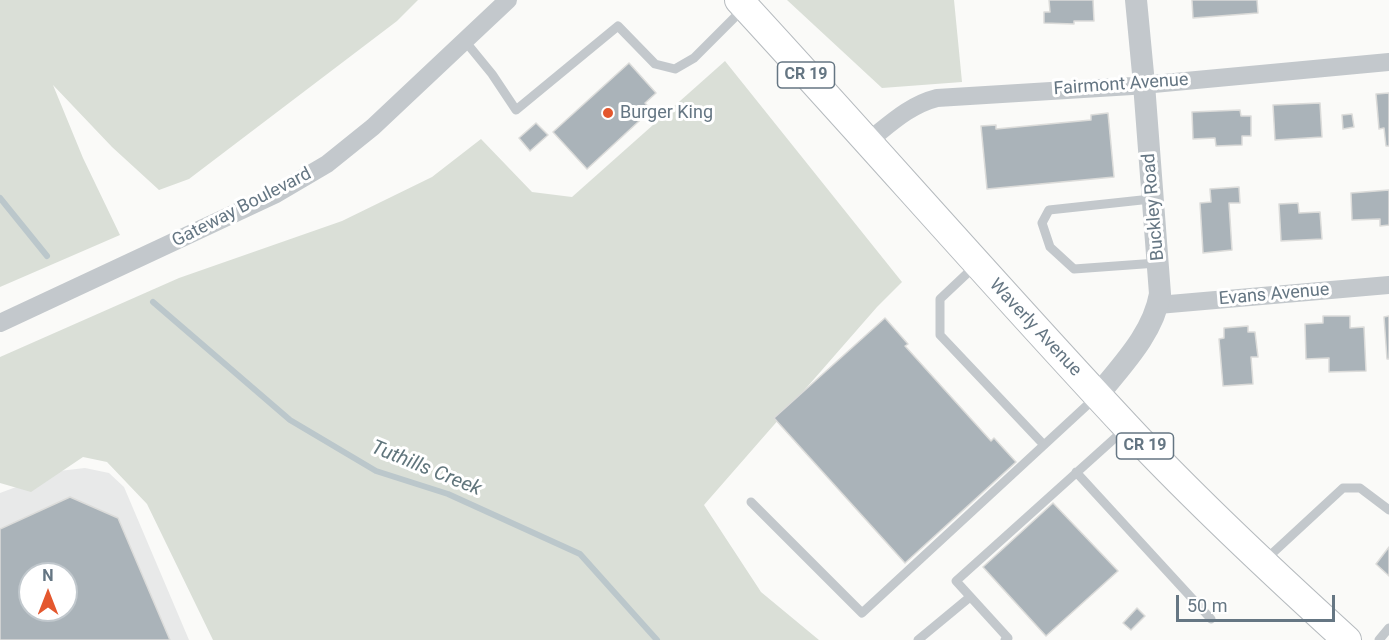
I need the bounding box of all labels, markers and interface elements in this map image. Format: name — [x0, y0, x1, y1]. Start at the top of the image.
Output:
road number: CR 19 — [778, 62, 834, 88]
street label: Fairmont Avenue — [1053, 70, 1189, 100]
place label: Burger King — [620, 102, 713, 124]
marker: Burger King — [601, 106, 615, 120]
street label: Buckley Road — [1139, 152, 1169, 262]
street label: Gateway Boulevard — [169, 164, 315, 252]
street label: Waverly Avenue — [984, 275, 1086, 381]
street label: Evans Avenue — [1218, 279, 1330, 311]
road number: CR 19 — [1116, 433, 1174, 459]
water label: Tuthills Creek — [367, 436, 485, 502]
north arrow — [18, 562, 78, 622]
text: N — [42, 566, 54, 585]
scale bar — [1179, 583, 1338, 621]
text: 50 m — [1187, 595, 1227, 616]

